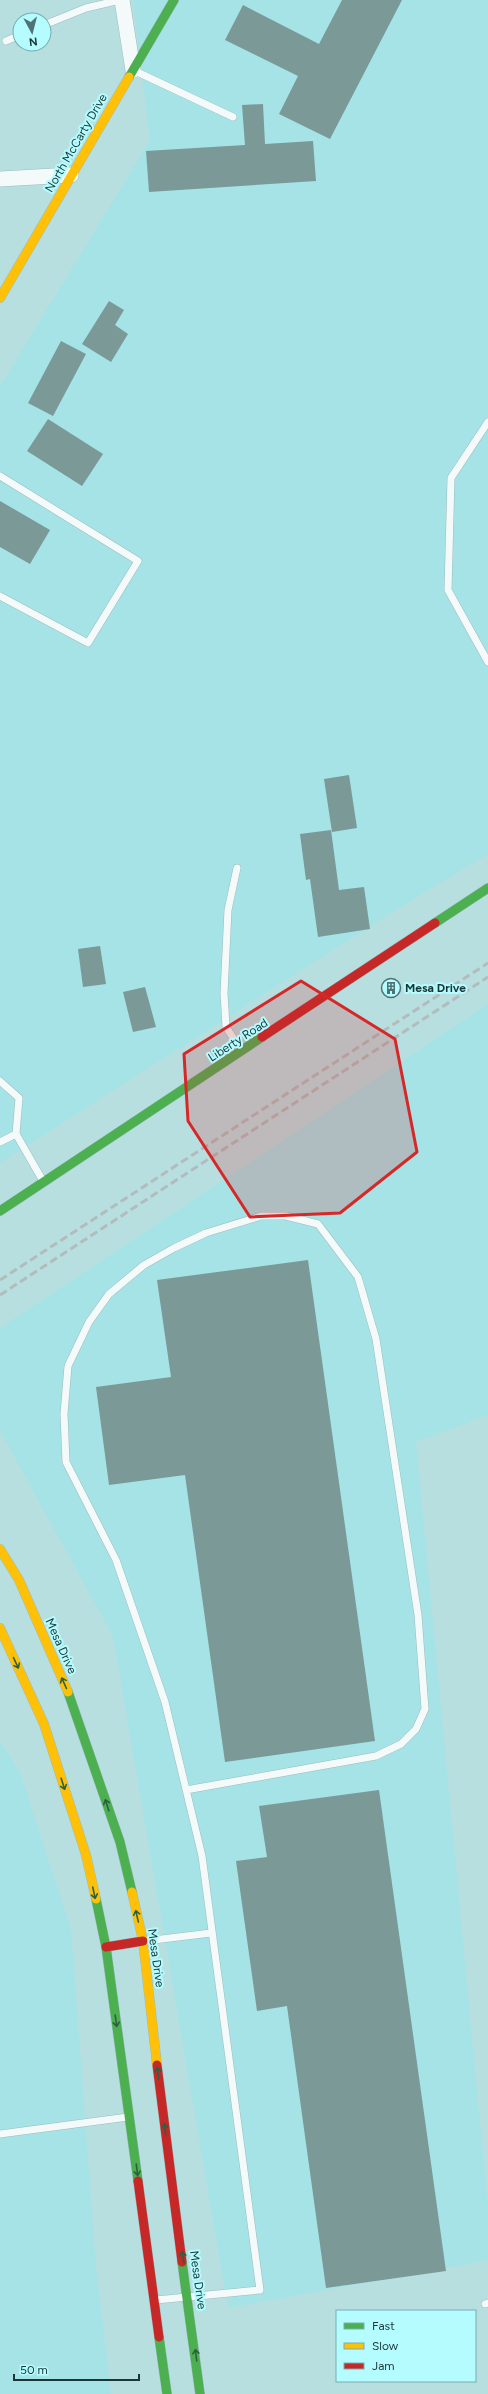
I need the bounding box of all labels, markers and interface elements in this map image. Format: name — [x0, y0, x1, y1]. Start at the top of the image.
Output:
north arrow — [12, 12, 52, 52]
text: N — [28, 34, 38, 48]
street label: North McCarty Drive — [42, 91, 110, 195]
building icon: Mesa Drive — [380, 977, 402, 999]
place label: Mesa Drive — [405, 981, 466, 995]
street label: Liberty Road — [206, 1016, 270, 1064]
street label: Mesa Drive — [43, 1616, 80, 1676]
one-way arrow — [13, 1657, 20, 1669]
one-way arrow — [60, 1677, 67, 1689]
one-way arrow — [60, 1778, 67, 1791]
one-way arrow — [103, 1800, 111, 1812]
one-way arrow — [91, 1887, 99, 1900]
one-way arrow — [133, 1910, 140, 1923]
street label: Mesa Drive — [145, 1928, 167, 1989]
one-way arrow — [112, 2014, 120, 2027]
one-way arrow — [154, 2066, 162, 2079]
one-way arrow — [161, 2123, 169, 2136]
one-way arrow — [133, 2163, 141, 2176]
street label: Mesa Drive — [187, 2250, 209, 2311]
one-way arrow — [179, 2251, 187, 2264]
legend — [336, 2310, 476, 2382]
text: Fast — [372, 2319, 395, 2333]
text: Slow — [372, 2339, 399, 2353]
one-way arrow — [192, 2349, 200, 2362]
scale bar — [14, 2356, 139, 2382]
text: Jam — [372, 2359, 395, 2373]
text: 50 m — [20, 2363, 48, 2377]

